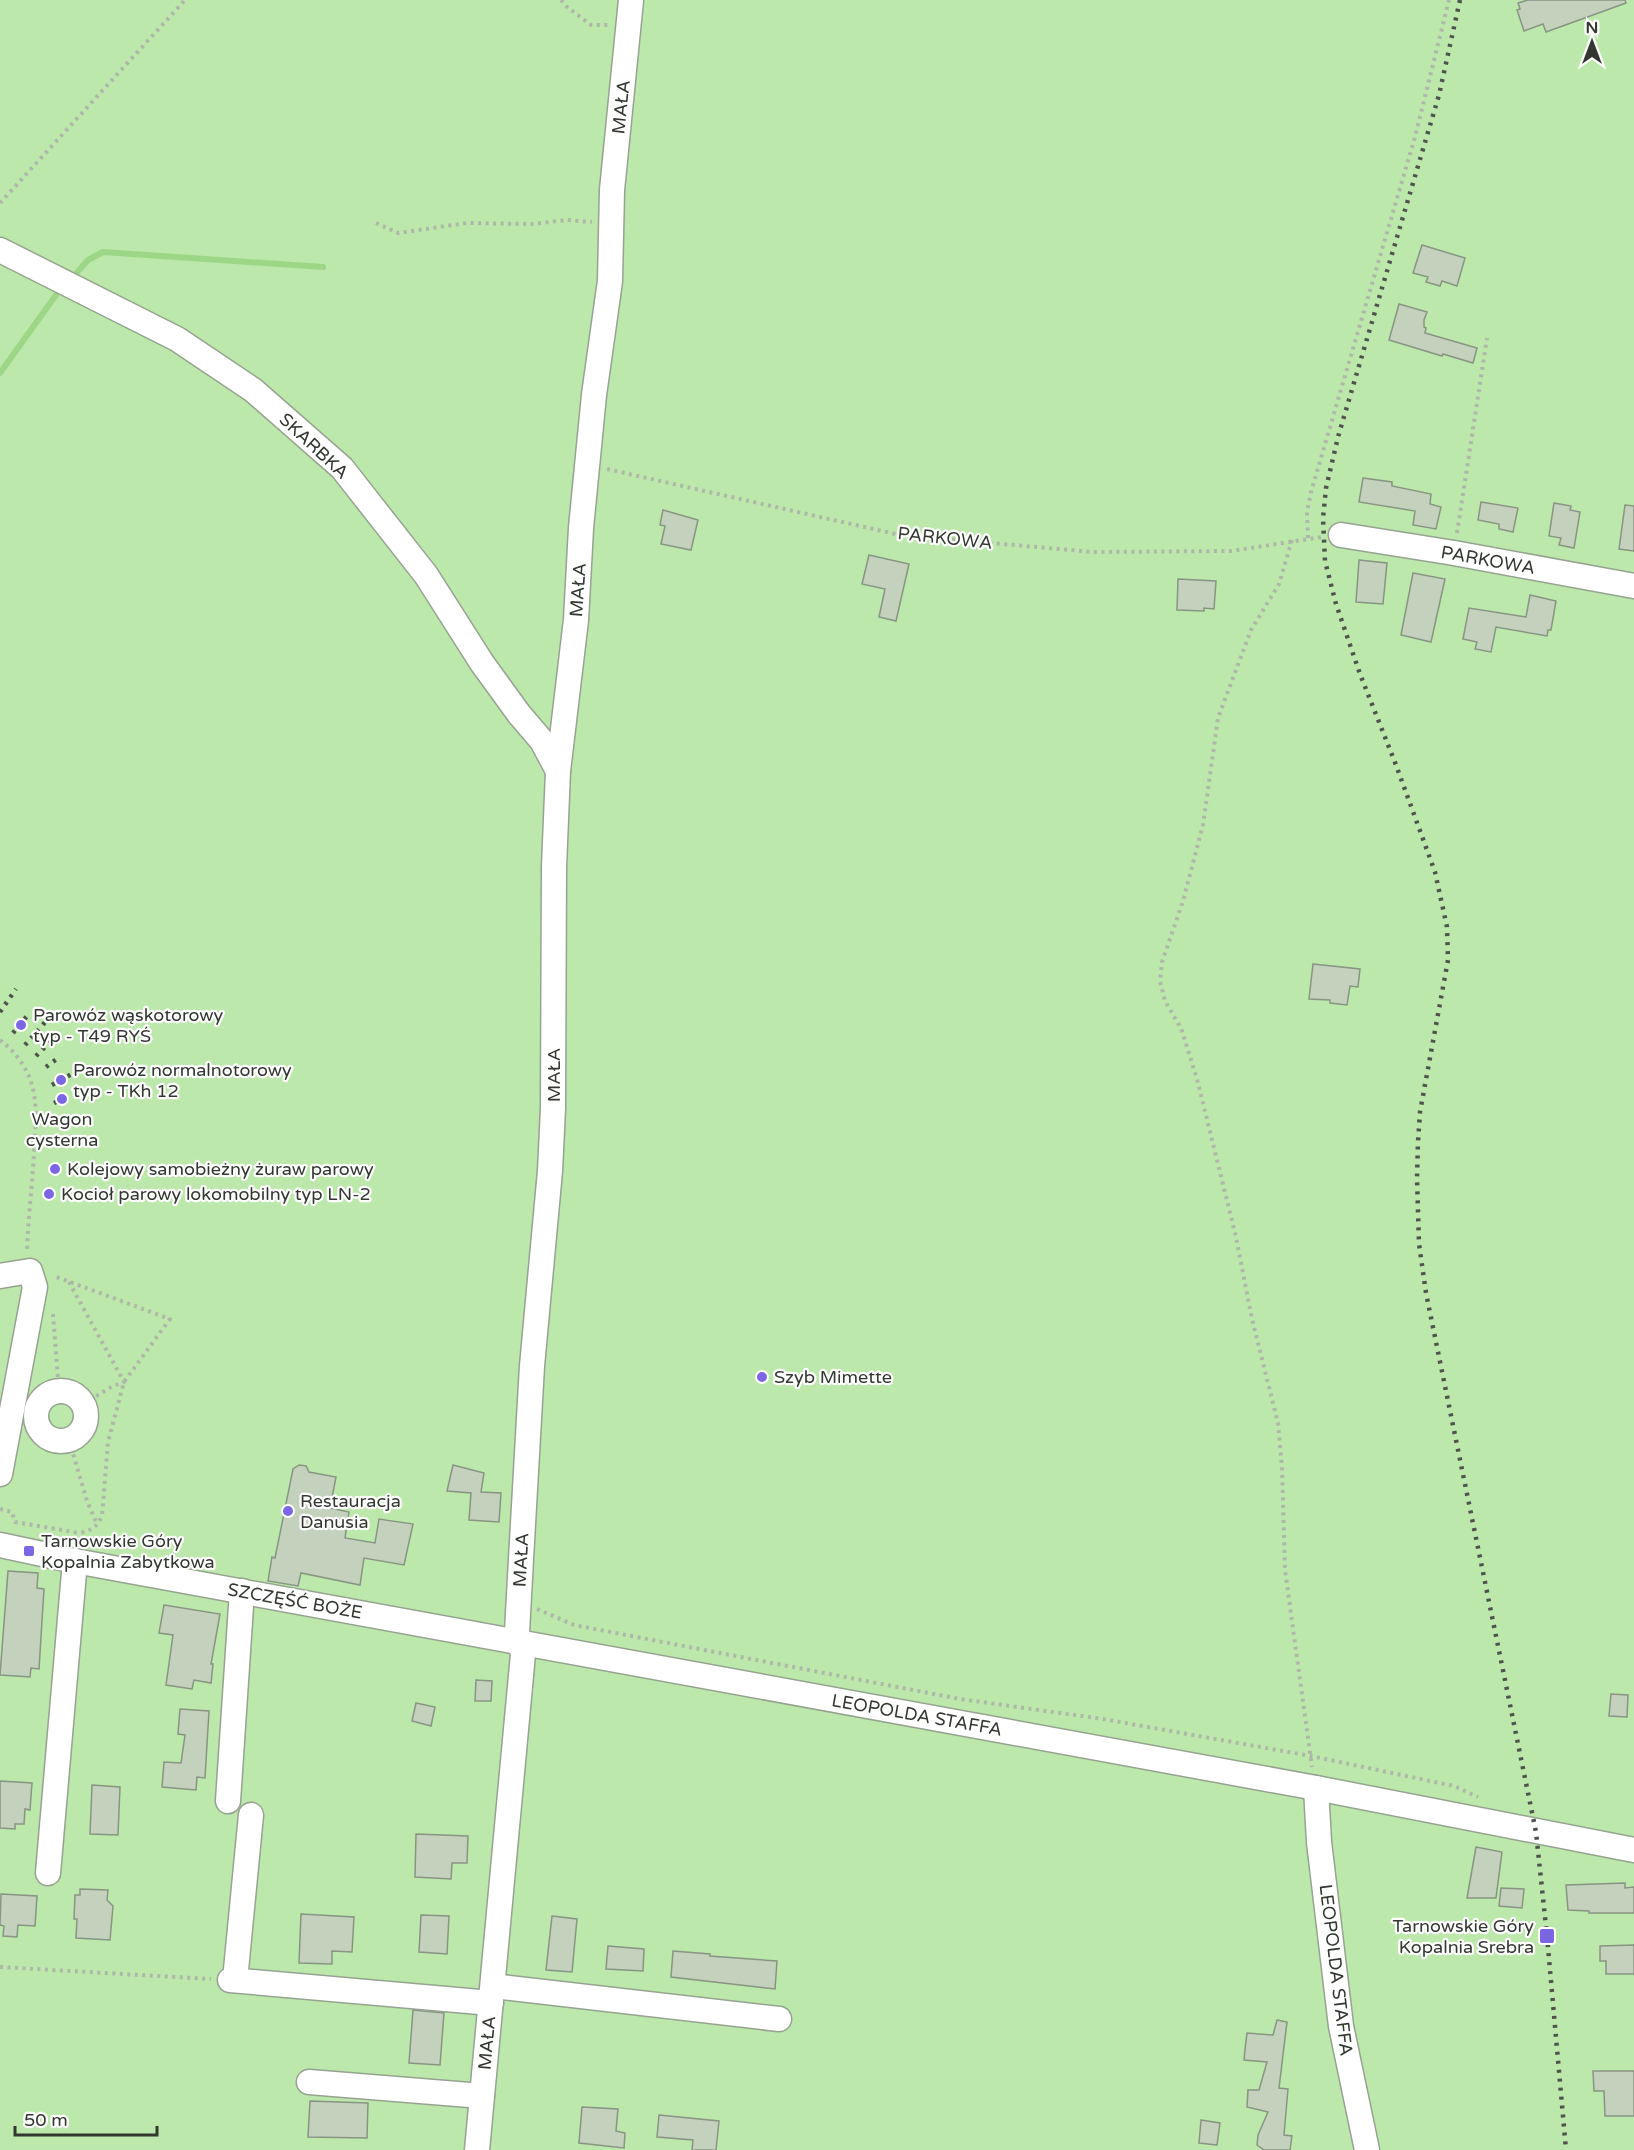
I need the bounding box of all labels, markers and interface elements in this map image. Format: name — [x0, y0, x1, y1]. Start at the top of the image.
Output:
north arrow — [1562, 12, 1622, 72]
text: N — [1586, 18, 1598, 38]
street label: MAŁA — [607, 79, 635, 135]
street label: SKARBKA — [275, 408, 353, 484]
street label: PARKOWA — [896, 522, 994, 554]
street label: PARKOWA — [1439, 541, 1537, 579]
street label: MAŁA — [565, 562, 591, 618]
place label: Parowóz wąskotorowy typ - T49 RYŚ — [33, 1004, 224, 1047]
marker: Parowóz wąskotorowy typ - T49 RYŚ — [14, 1018, 28, 1032]
street label: MAŁA — [543, 1048, 565, 1102]
place label: Parowóz normalnotorowy typ - TKh 12 — [73, 1059, 292, 1102]
marker: Parowóz normalnotorowy typ - TKh 12 — [54, 1073, 68, 1087]
marker: Wagon cysterna — [55, 1092, 69, 1106]
place label: Wagon cysterna — [26, 1108, 98, 1151]
place label: Kolejowy samobieżny żuraw parowy — [67, 1158, 374, 1180]
marker: Kolejowy samobieżny żuraw parowy — [48, 1162, 62, 1176]
place label: Kocioł parowy lokomobilny typ LN-2 — [61, 1183, 371, 1205]
marker: Kocioł parowy lokomobilny typ LN-2 — [42, 1187, 56, 1201]
place label: Szyb Mimette — [774, 1366, 892, 1388]
marker: Szyb Mimette — [755, 1370, 769, 1384]
place label: Restauracja Danusia — [300, 1490, 401, 1533]
marker: Restauracja Danusia — [281, 1504, 295, 1518]
place label: Tarnowskie Góry Kopalnia Zabytkowa — [41, 1530, 215, 1573]
street label: MAŁA — [509, 1532, 533, 1588]
marker: Tarnowskie Góry Kopalnia Zabytkowa — [22, 1544, 36, 1558]
street label: SZCZĘŚĆ BOŻE — [226, 1578, 364, 1624]
street label: LEOPOLDA STAFFA — [830, 1689, 1004, 1741]
street label: LEOPOLDA STAFFA — [1315, 1883, 1357, 2057]
place label: Tarnowskie Góry Kopalnia Srebra — [1393, 1915, 1534, 1958]
marker: Tarnowskie Góry Kopalnia Srebra — [1538, 1927, 1556, 1945]
street label: MAŁA — [474, 2015, 500, 2071]
scale bar — [15, 2099, 158, 2137]
text: 50 m — [24, 2109, 68, 2131]

